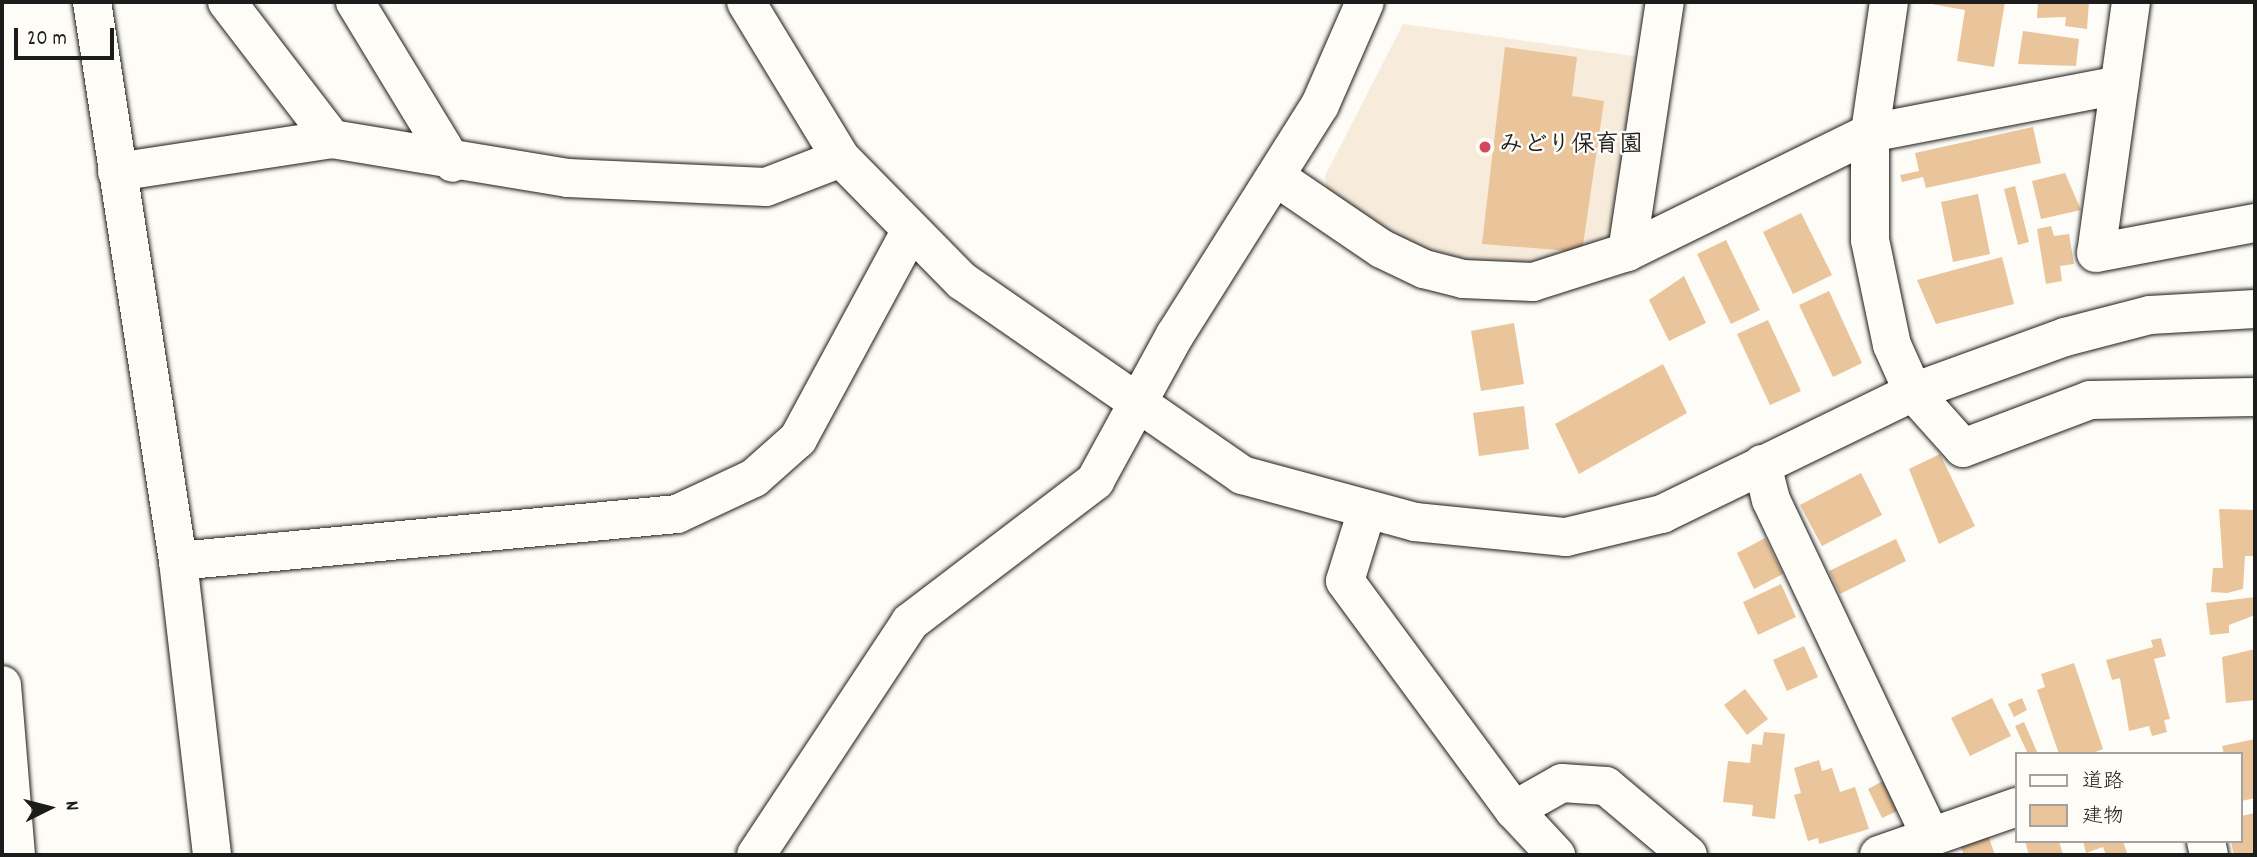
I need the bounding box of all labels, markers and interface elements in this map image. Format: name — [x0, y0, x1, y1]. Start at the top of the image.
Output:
scale bar — [18, 14, 117, 58]
text: 20 m — [27, 25, 67, 55]
place label: みどり保育園 — [1499, 133, 1643, 161]
marker: みどり保育園 — [1477, 139, 1493, 155]
legend — [2016, 752, 2243, 843]
text: 道路 — [2082, 768, 2124, 798]
north arrow — [14, 773, 84, 843]
text: N — [56, 800, 84, 812]
text: 建物 — [2082, 803, 2124, 833]

